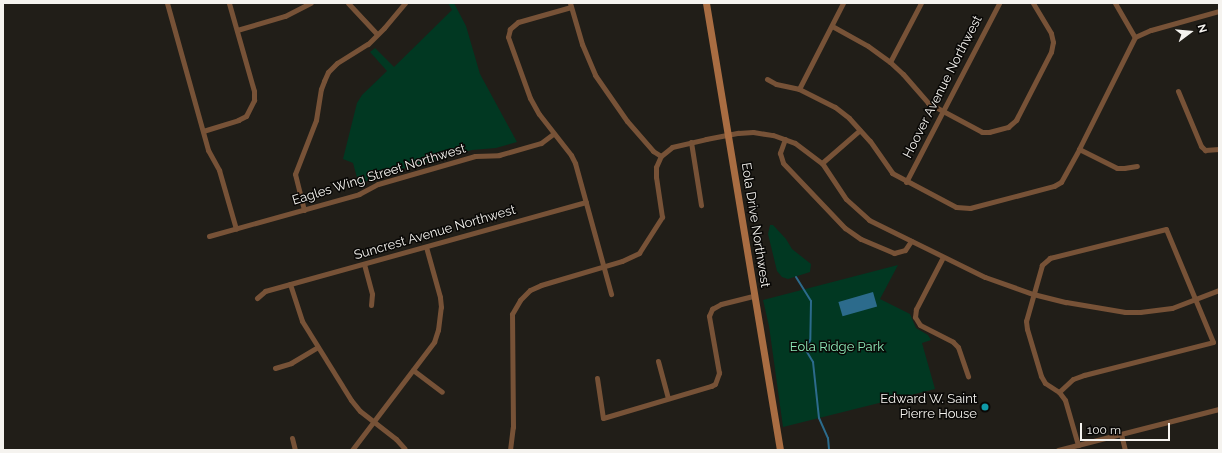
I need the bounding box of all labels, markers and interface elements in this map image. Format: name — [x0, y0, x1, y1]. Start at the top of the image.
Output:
north arrow — [1170, 12, 1210, 52]
street label: Hoover Avenue Northwest — [900, 13, 986, 161]
text: N — [1195, 23, 1209, 34]
street label: Eagles Wing Street Northwest — [290, 141, 468, 209]
street label: Eola Drive Northwest — [737, 161, 773, 289]
street label: Suncrest Avenue Northwest — [352, 202, 518, 264]
park label: Eola Ridge Park — [790, 339, 884, 355]
place label: Edward W. Saint Pierre House — [880, 392, 977, 423]
marker: Edward W. Saint Pierre House — [980, 402, 990, 412]
scale bar — [1082, 415, 1172, 441]
text: 100 m — [1087, 423, 1121, 437]

